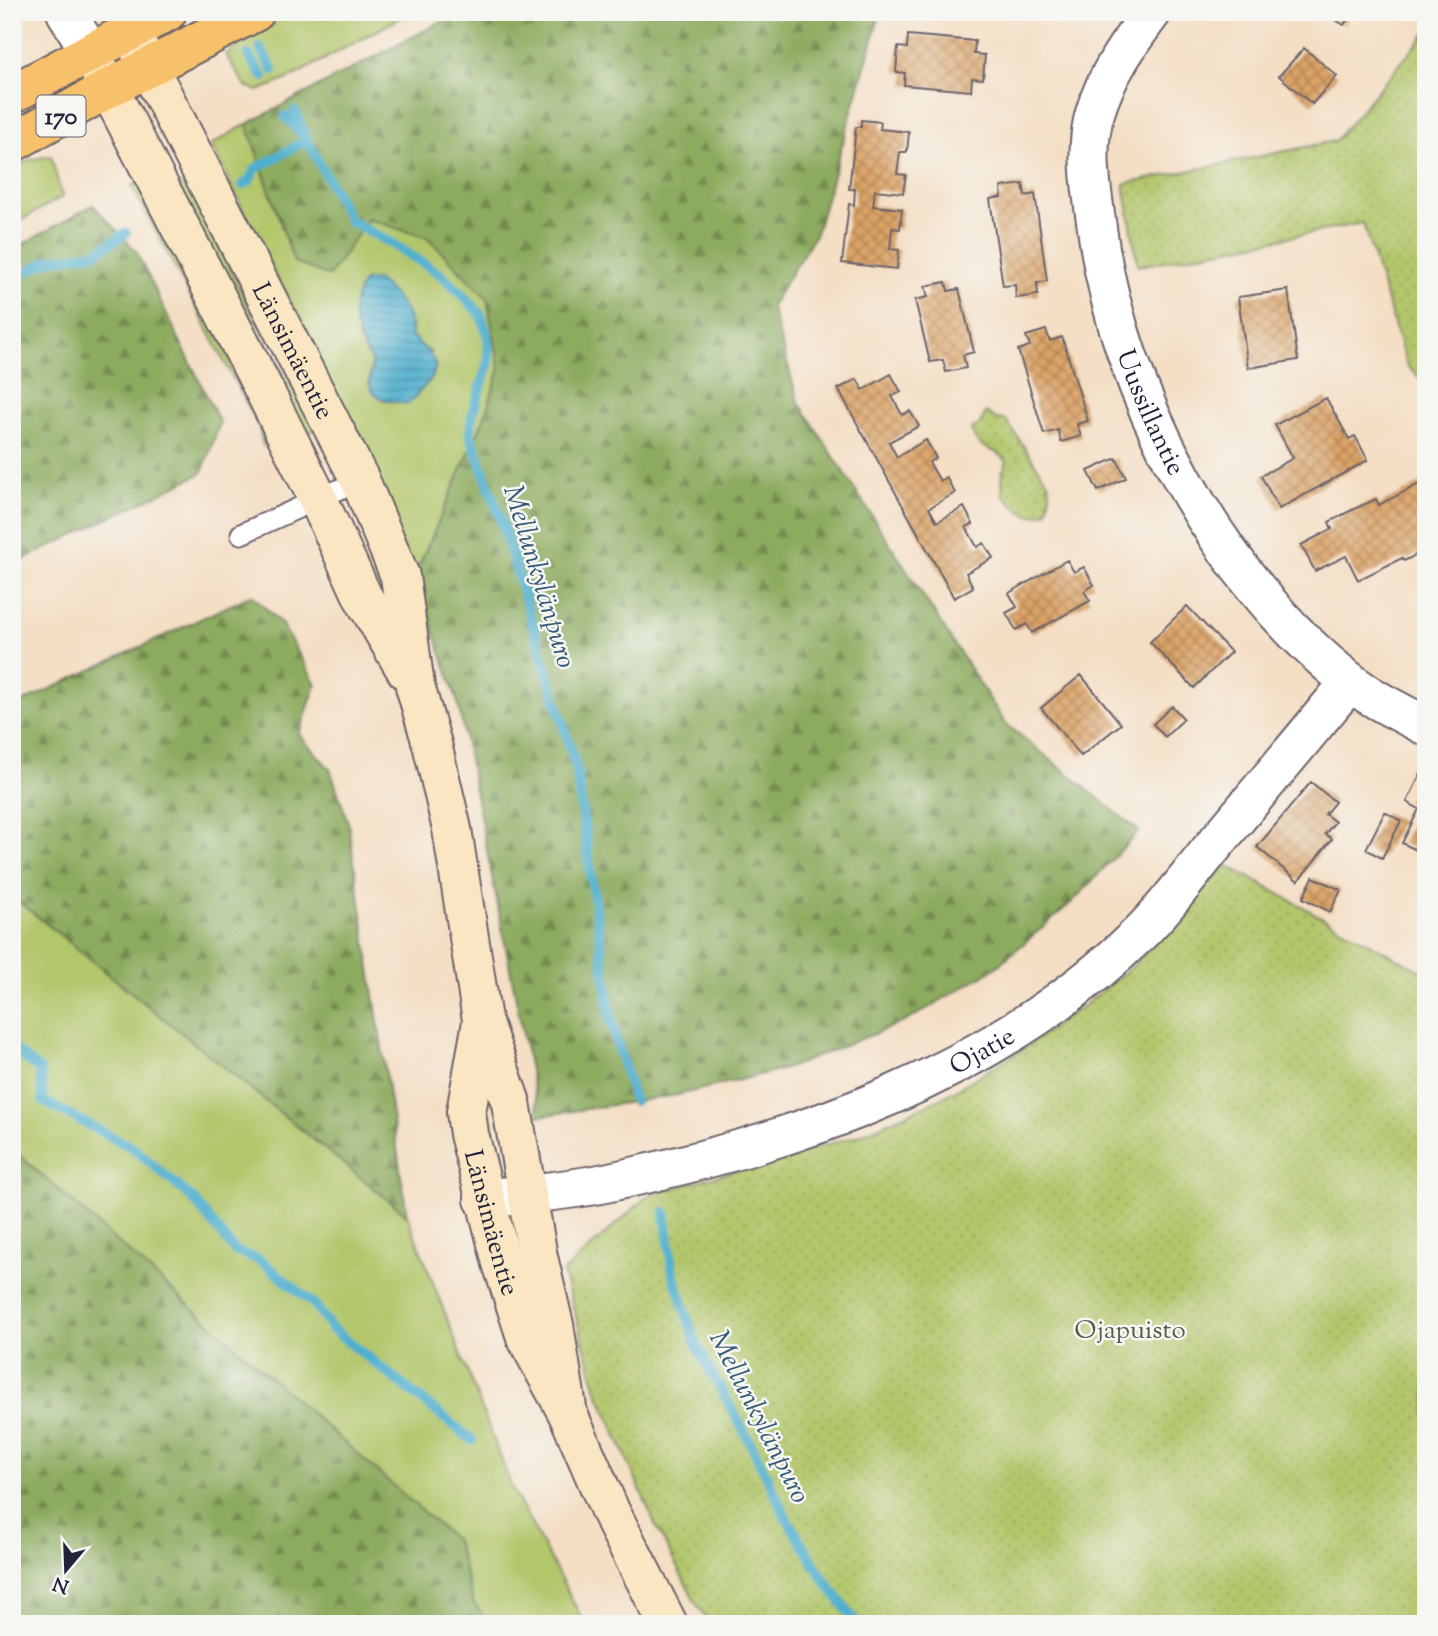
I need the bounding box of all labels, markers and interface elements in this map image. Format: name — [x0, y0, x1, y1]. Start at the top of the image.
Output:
road number: 170 — [36, 96, 86, 136]
street label: Länsimäentie — [241, 277, 342, 427]
street label: Uussillantie — [1106, 345, 1193, 483]
water label: Mellunkylänpuro — [491, 481, 585, 673]
street label: Ojatie — [944, 1019, 1023, 1085]
street label: Länsimäentie — [453, 1146, 527, 1301]
park label: Ojapuisto — [1074, 1313, 1186, 1350]
water label: Mellunkylänpuro — [698, 1324, 819, 1511]
north arrow — [32, 1534, 102, 1604]
text: N — [50, 1568, 73, 1599]

